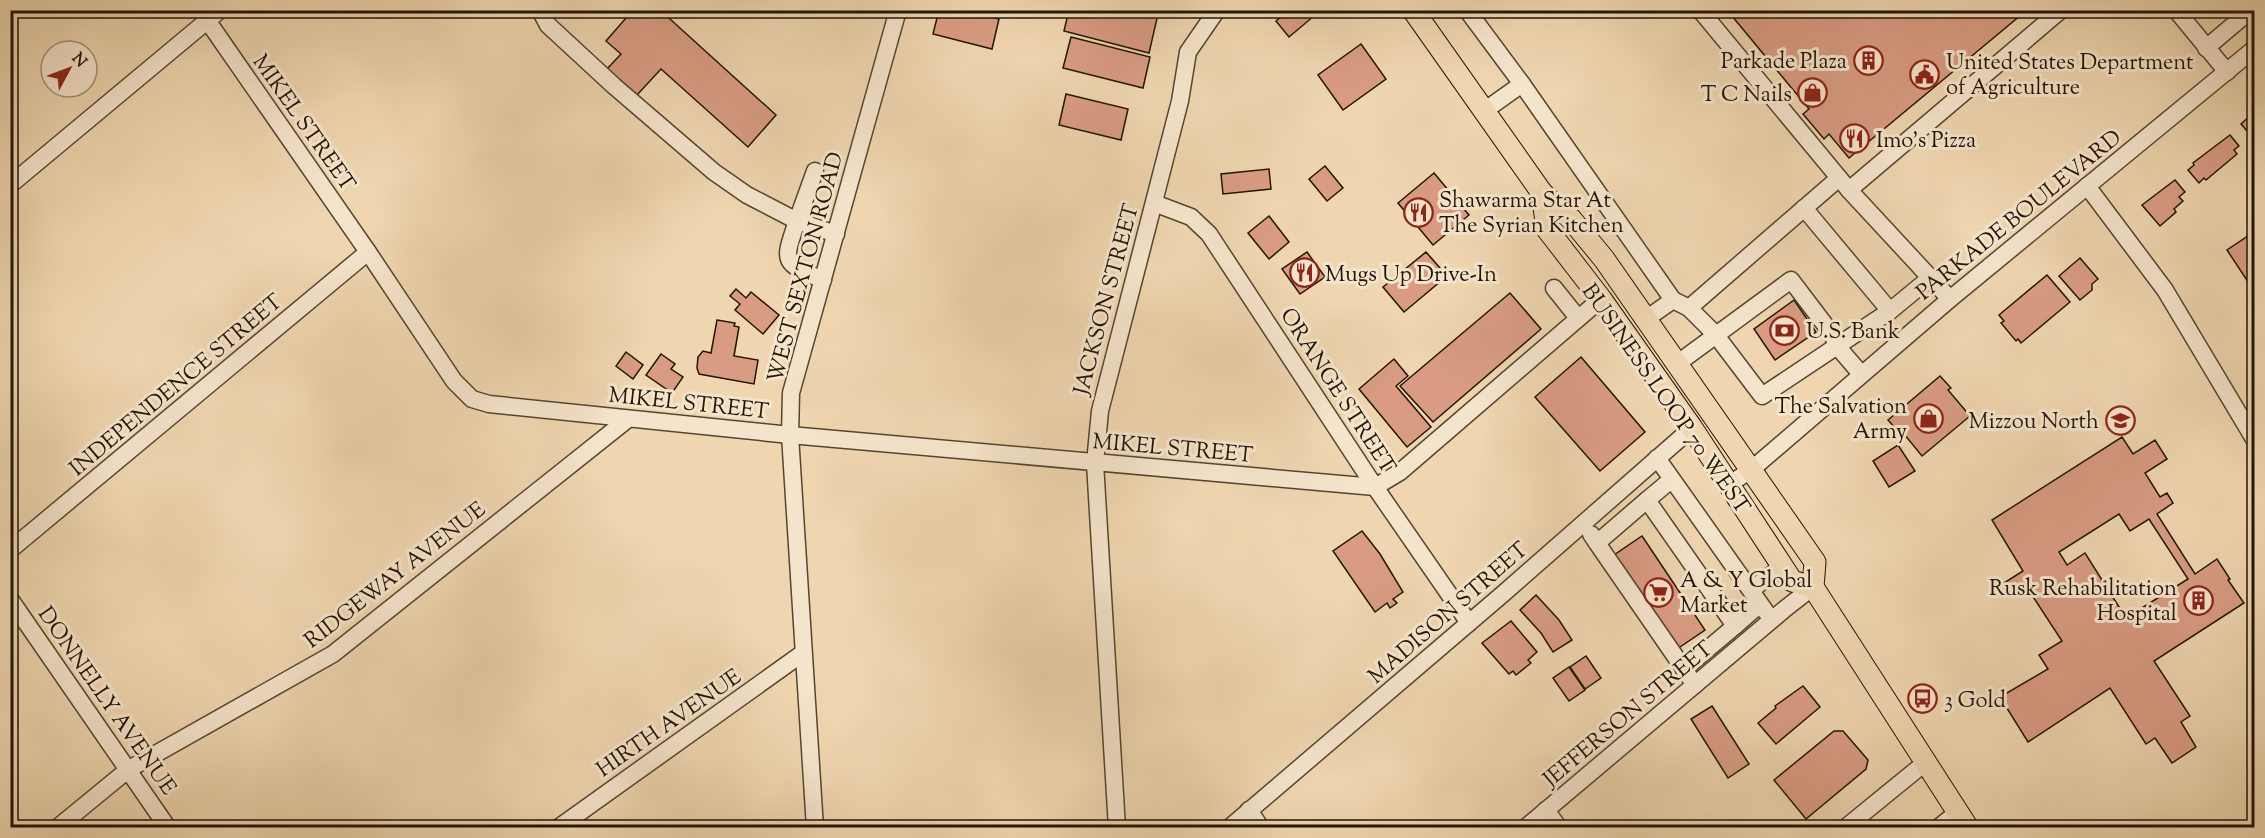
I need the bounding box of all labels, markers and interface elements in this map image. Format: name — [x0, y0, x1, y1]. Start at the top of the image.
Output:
north arrow — [39, 39, 99, 99]
building icon: Parkade Plaza — [1852, 44, 1884, 76]
place label: Parkade Plaza — [1721, 47, 1847, 79]
text: N — [66, 48, 91, 73]
place label: United States Department of Agriculture — [1946, 48, 2194, 105]
street label: MIKEL STREET — [243, 49, 362, 199]
public building icon: United States Department of Agriculture — [1909, 58, 1941, 90]
shop icon: T C Nails — [1797, 77, 1829, 109]
place label: T C Nails — [1701, 80, 1792, 112]
restaurant icon: Imo's Pizza — [1839, 123, 1871, 155]
street label: PARKADE BOULEVARD — [1910, 123, 2129, 309]
place label: Imo's Pizza — [1876, 126, 1976, 158]
street label: WEST SEXTON ROAD — [761, 149, 853, 387]
place label: Shawarma Star At The Syrian Kitchen — [1439, 186, 1624, 243]
restaurant icon: Shawarma Star At The Syrian Kitchen — [1402, 196, 1434, 228]
street label: JACKSON STREET — [1067, 200, 1149, 400]
restaurant icon: Mugs Up Drive-In — [1288, 257, 1320, 289]
place label: Mugs Up Drive-In — [1325, 260, 1497, 292]
street label: BUSINESS LOOP 70 WEST — [1573, 278, 1757, 522]
street label: INDEPENDENCE STREET — [64, 287, 291, 485]
street label: ORANGE STREET — [1271, 302, 1403, 481]
bank icon: U.S. Bank — [1769, 314, 1801, 346]
place label: U.S. Bank — [1806, 317, 1900, 349]
street label: MIKEL STREET — [607, 381, 771, 429]
place label: The Salvation Army — [1775, 392, 1907, 449]
shop icon: The Salvation Army — [1912, 402, 1944, 434]
school or university icon: Mizzou North — [2104, 404, 2136, 436]
place label: Mizzou North — [1969, 407, 2099, 439]
street label: MIKEL STREET — [1091, 427, 1255, 473]
street label: RIDGEWAY AVENUE — [298, 495, 493, 658]
street label: MADISON STREET — [1362, 535, 1536, 693]
place label: A & Y Global Market — [1680, 566, 1812, 623]
place label: Rusk Rehabilitation Hospital — [1989, 574, 2177, 631]
supermarket icon: A & Y Global Market — [1643, 576, 1675, 608]
building icon: Rusk Rehabilitation Hospital — [2182, 584, 2214, 616]
street label: DONNELLY AVENUE — [28, 601, 183, 802]
street label: JEFFERSON STREET — [1536, 634, 1721, 797]
street label: HIRTH AVENUE — [591, 662, 749, 786]
bus stop icon: 3 Gold — [1907, 683, 1939, 715]
place label: 3 Gold — [1944, 686, 2006, 718]

